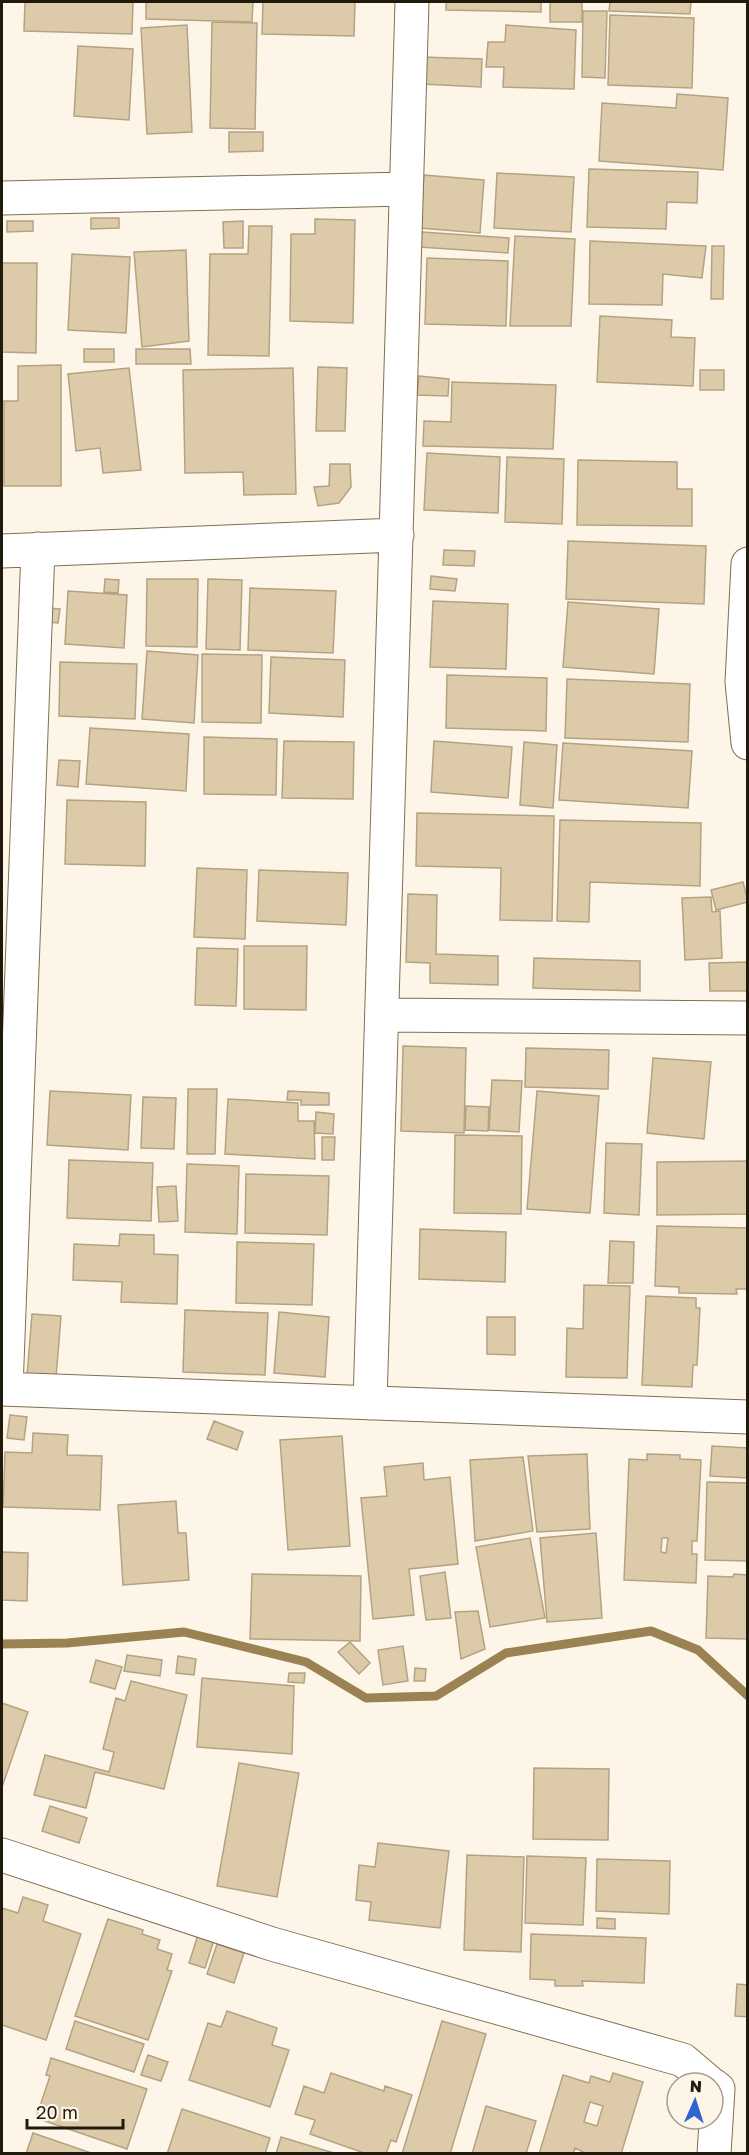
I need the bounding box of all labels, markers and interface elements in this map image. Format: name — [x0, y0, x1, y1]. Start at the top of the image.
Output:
north arrow — [665, 2071, 725, 2131]
text: N — [689, 2076, 702, 2096]
scale bar — [27, 2092, 123, 2130]
text: 20 m — [36, 2101, 78, 2123]

